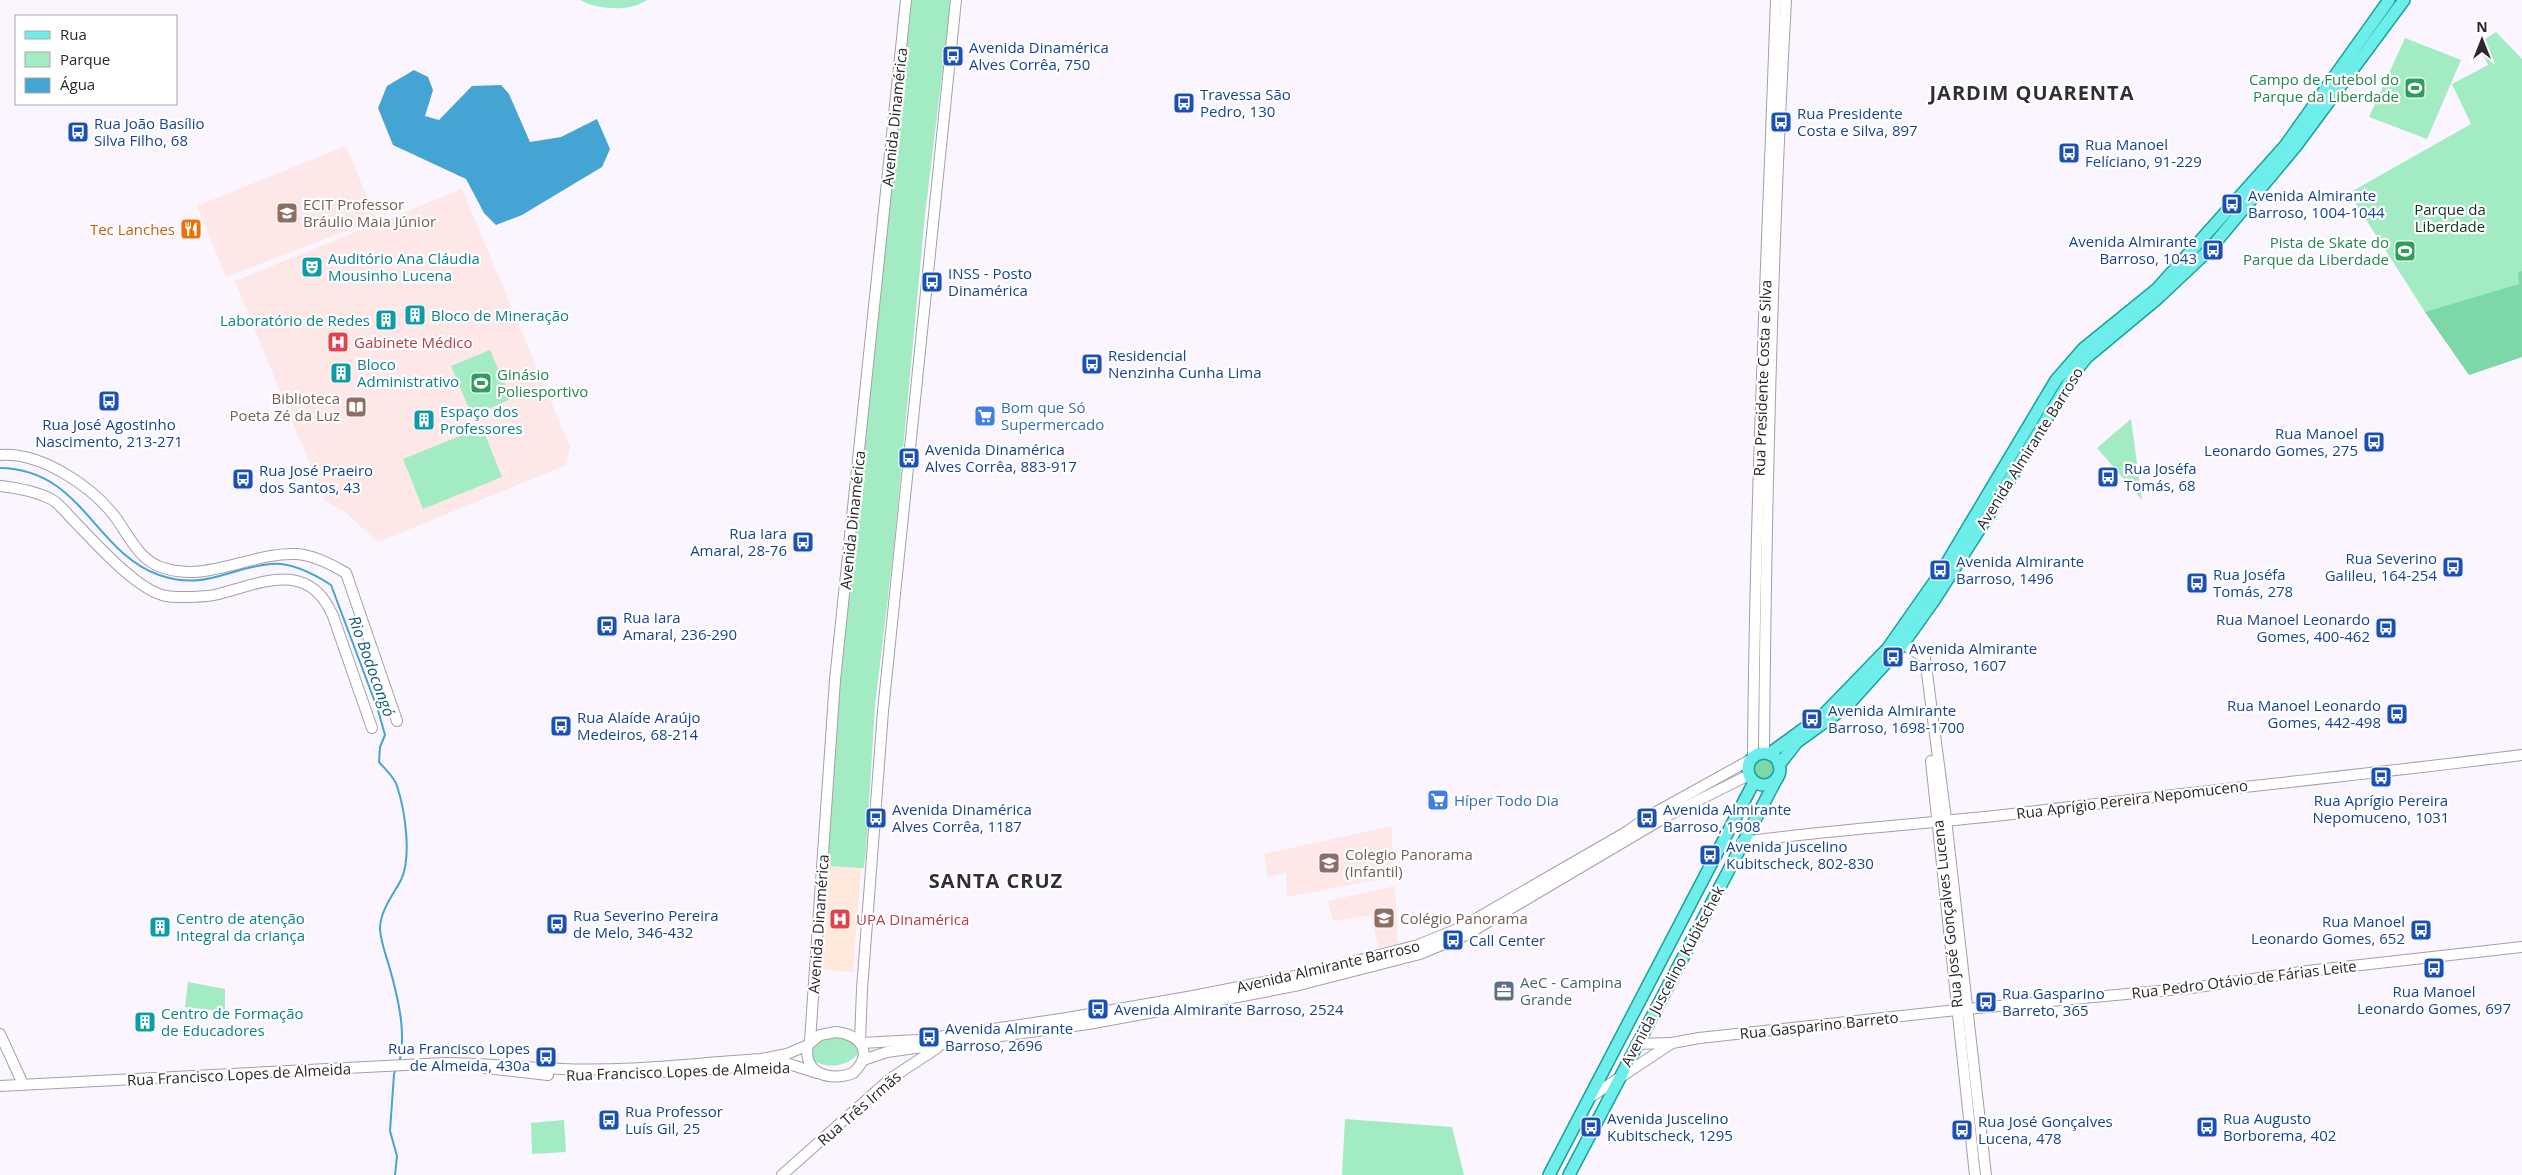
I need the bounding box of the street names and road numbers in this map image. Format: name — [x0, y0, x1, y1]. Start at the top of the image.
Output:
street label: Avenida Dinamérica — [877, 46, 911, 188]
street label: Rua Presidente Costa e Silva — [1749, 279, 1775, 477]
street label: Avenida Almirante Barroso — [1971, 363, 2087, 533]
street label: Avenida Dinamérica — [835, 449, 869, 591]
street label: Rua Aprígio Pereira Nepomuceno — [2015, 775, 2249, 823]
street label: Rua José Gonçalves Lucena — [1927, 819, 1967, 1009]
street label: Avenida Dinamérica — [803, 854, 833, 994]
street label: Avenida Juscelino Kubitschek — [1616, 882, 1728, 1070]
street label: Avenida Almirante Barroso — [1234, 935, 1422, 997]
street label: Rua Pedro Otávio de Fárias Leite — [2130, 955, 2358, 1003]
street label: Rua Gasparino Barreto — [1739, 1007, 1899, 1043]
street label: Rua Francisco Lopes de Almeida — [566, 1057, 790, 1085]
street label: Rua Francisco Lopes de Almeida — [127, 1058, 351, 1090]
street label: Rua Três Irmãs — [813, 1066, 905, 1150]

